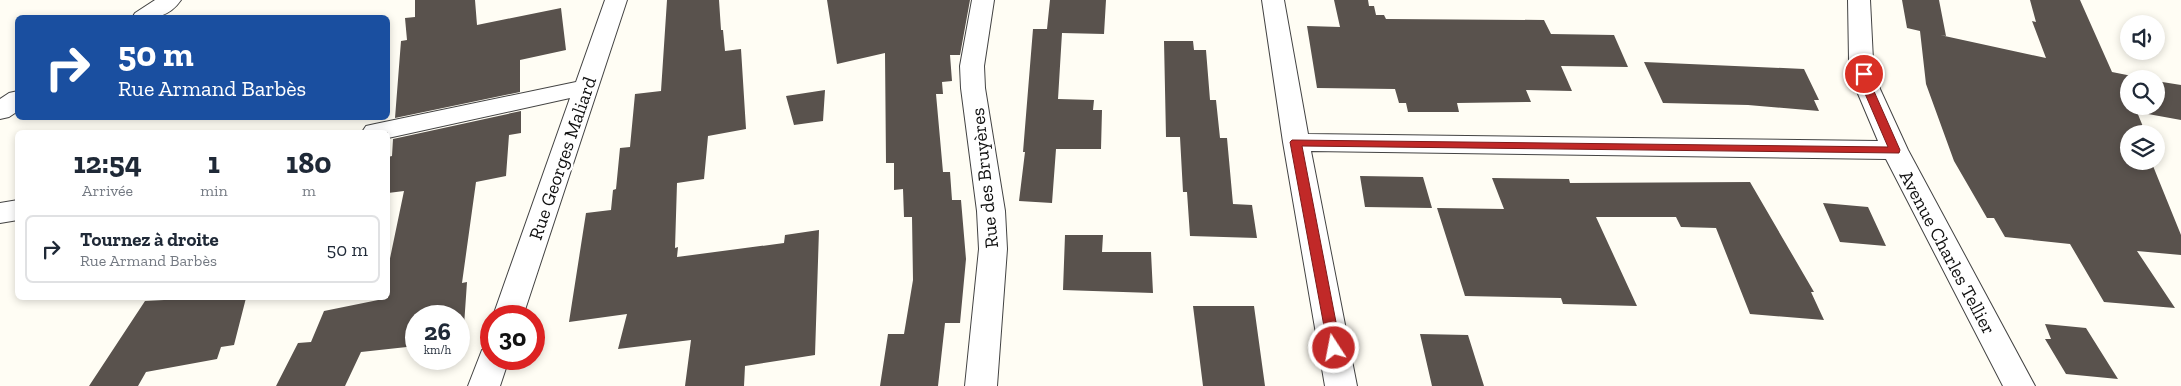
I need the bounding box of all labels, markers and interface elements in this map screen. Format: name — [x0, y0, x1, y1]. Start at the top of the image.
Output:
map controls — [2120, 15, 2165, 170]
button: sound — [2120, 15, 2165, 60]
text: 50 m — [118, 33, 194, 75]
icon: right — [35, 35, 100, 100]
pin — [1843, 53, 1885, 95]
icon: arrive — [1850, 60, 1878, 88]
button: search — [2120, 70, 2165, 115]
street label: Rue Georges Maliard — [524, 73, 601, 243]
text: Rue Armand Barbès — [118, 75, 306, 102]
street label: Rue des Bruyères — [966, 107, 1003, 249]
button: layers — [2120, 125, 2165, 170]
text: 12:54 — [73, 145, 142, 181]
text: 1 — [208, 145, 220, 181]
text: 180 — [286, 145, 332, 181]
street label: Avenue Charles Tellier — [1895, 166, 2001, 338]
text: Arrivée — [82, 181, 133, 200]
text: min — [200, 181, 228, 200]
text: m — [302, 181, 316, 200]
text: Tournez à droite — [80, 228, 219, 251]
icon: right — [37, 235, 65, 263]
text: 50 m — [327, 238, 368, 261]
text: Rue Armand Barbès — [80, 251, 217, 270]
speed limit sign: 30 — [480, 305, 545, 370]
text: 26 — [424, 316, 451, 346]
position arrow — [1307, 321, 1359, 373]
text: km/h — [424, 343, 451, 357]

